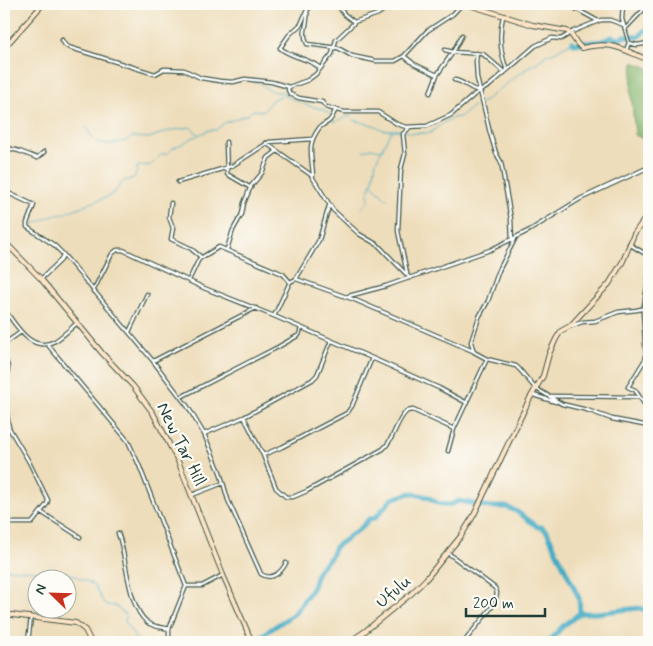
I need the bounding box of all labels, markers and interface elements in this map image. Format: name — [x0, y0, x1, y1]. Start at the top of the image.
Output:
street label: New Tar Hill — [150, 399, 212, 490]
north arrow — [28, 568, 78, 618]
street label: Ufulu — [371, 570, 417, 614]
text: N — [31, 582, 51, 597]
scale bar — [466, 586, 544, 618]
text: 200 m — [473, 594, 514, 614]

